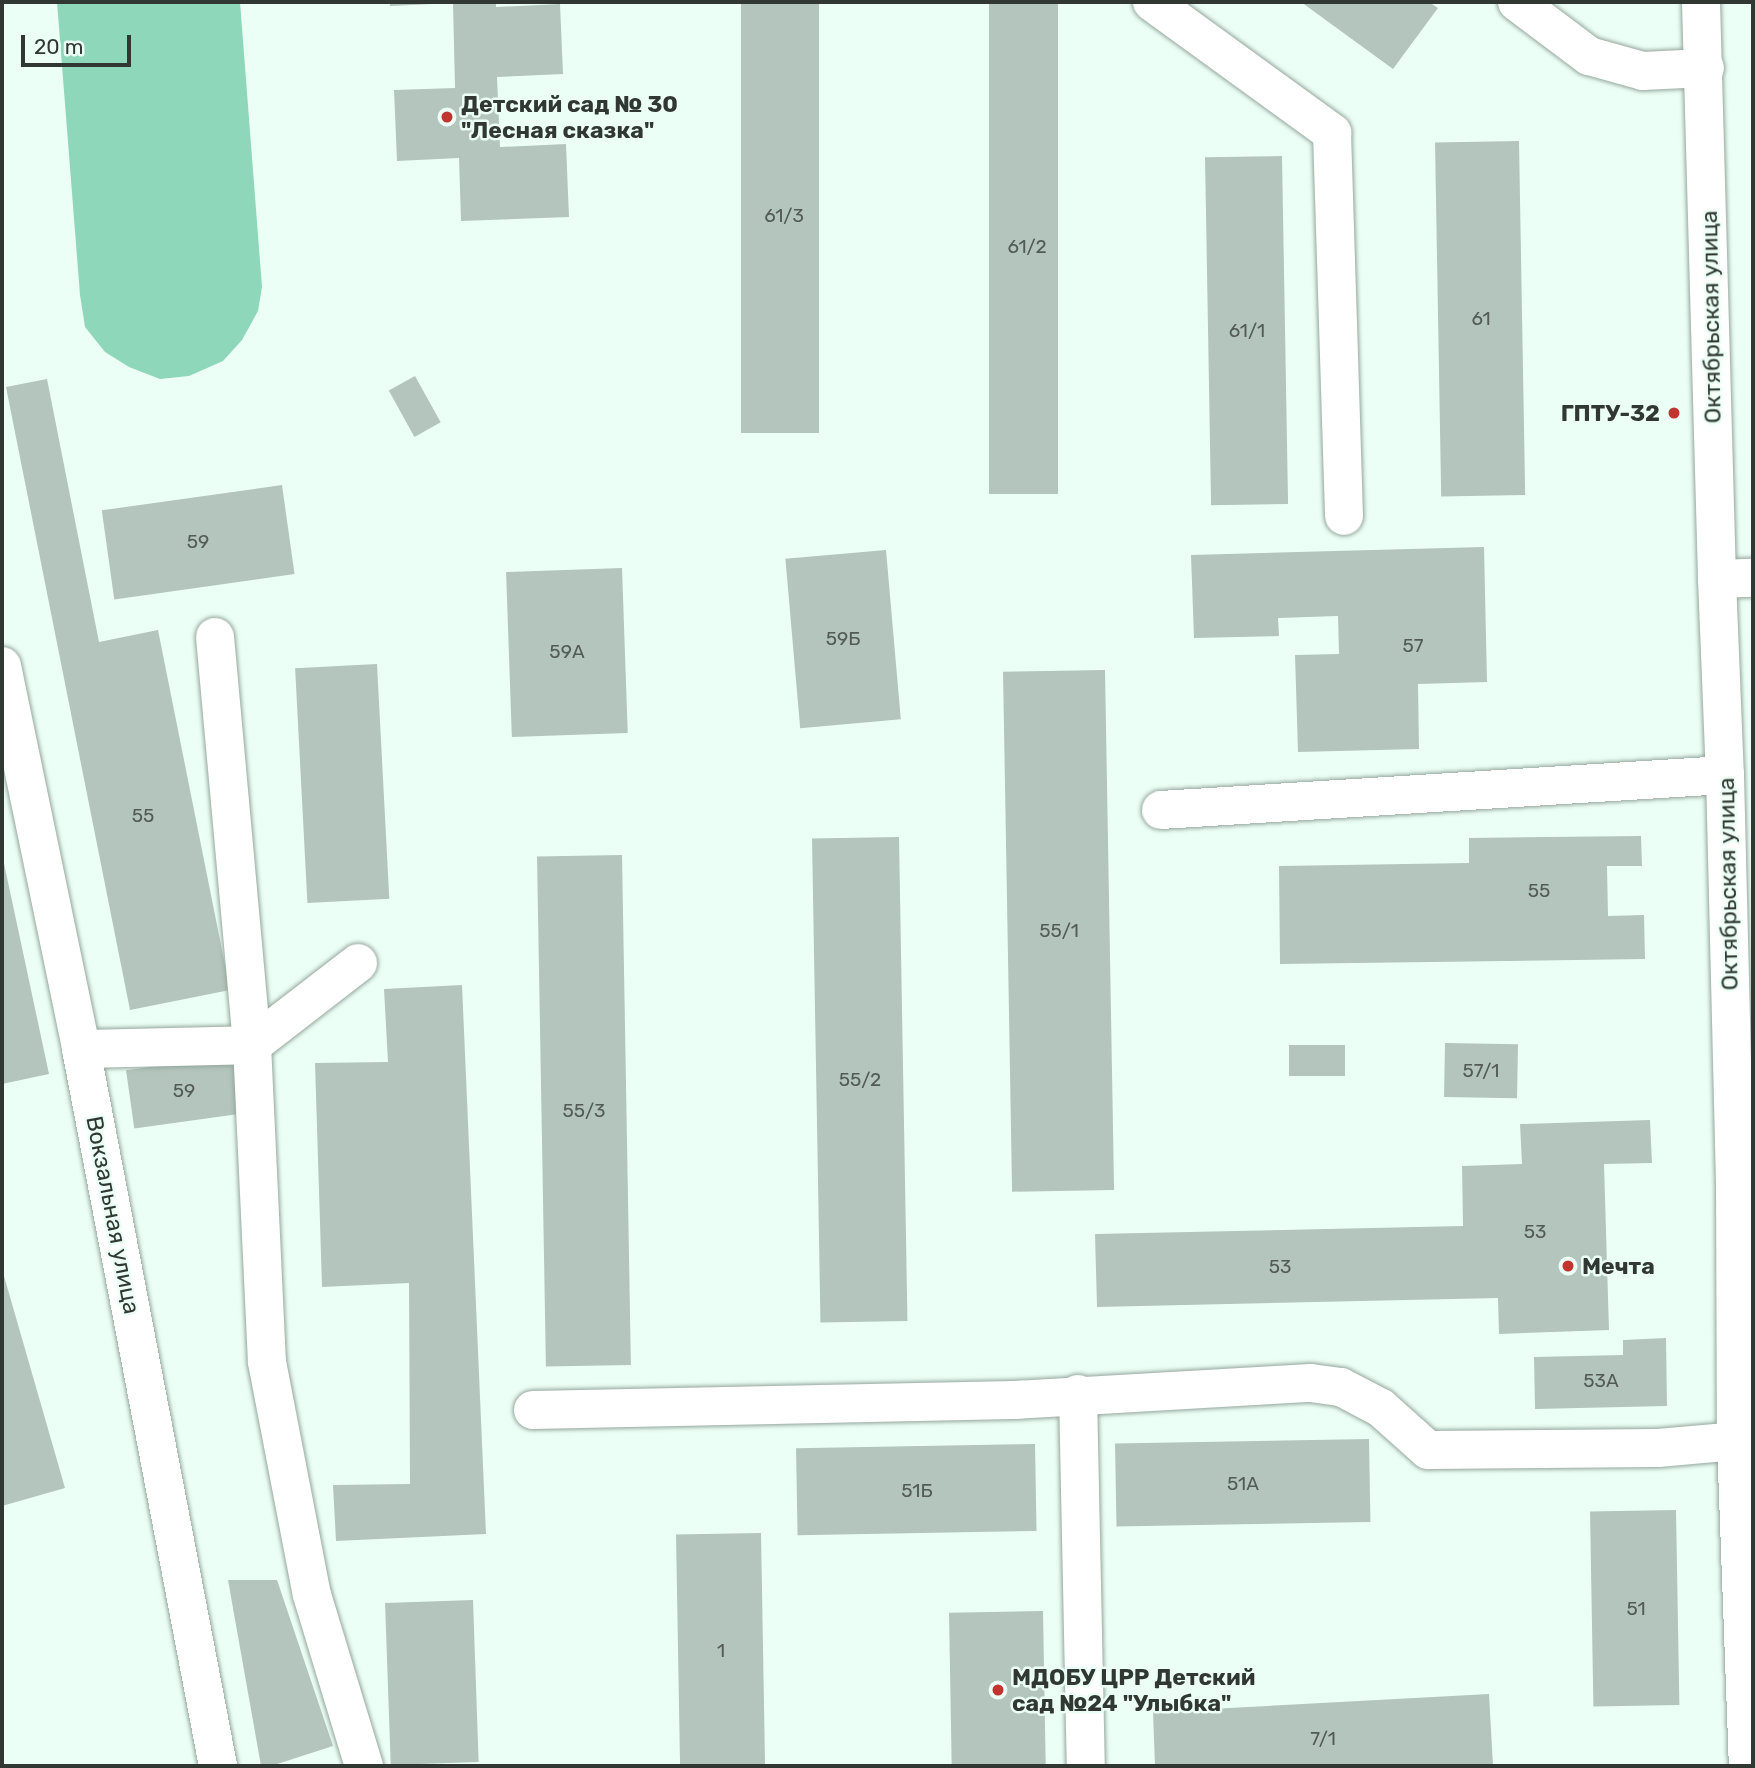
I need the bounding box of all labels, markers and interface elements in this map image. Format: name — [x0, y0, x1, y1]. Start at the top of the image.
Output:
scale bar — [24, 21, 135, 65]
text: 20 m — [34, 34, 83, 59]
place label: Детский сад № 30 "Лесная сказка" — [461, 90, 678, 144]
marker: Детский сад № 30 "Лесная сказка" — [439, 109, 455, 125]
house number: 61/3 — [764, 205, 804, 227]
street label: Октябрьская улица — [1695, 210, 1727, 424]
house number: 61/2 — [1007, 236, 1047, 258]
house number: 61 — [1471, 308, 1491, 330]
house number: 61/1 — [1229, 320, 1265, 342]
place label: ГПТУ-32 — [1561, 399, 1660, 427]
marker: ГПТУ-32 — [1666, 405, 1682, 421]
house number: 59 — [187, 531, 209, 553]
house number: 59Б — [826, 628, 860, 650]
house number: 57 — [1402, 635, 1424, 657]
house number: 59А — [549, 641, 585, 663]
street label: Октябрьская улица — [1712, 777, 1744, 991]
house number: 55 — [132, 805, 154, 827]
house number: 55 — [1528, 880, 1550, 902]
house number: 55/1 — [1039, 920, 1079, 942]
house number: 57/1 — [1462, 1060, 1500, 1082]
house number: 55/2 — [839, 1069, 881, 1091]
house number: 59 — [173, 1080, 195, 1102]
house number: 55/3 — [562, 1100, 606, 1122]
street label: Вокзальная улица — [80, 1114, 146, 1316]
house number: 53 — [1524, 1221, 1546, 1243]
place label: Мечта — [1582, 1252, 1655, 1280]
house number: 53 — [1269, 1256, 1291, 1278]
marker: Мечта — [1560, 1258, 1576, 1274]
house number: 53А — [1583, 1370, 1619, 1392]
house number: 51А — [1227, 1473, 1259, 1495]
house number: 51Б — [901, 1480, 933, 1502]
house number: 51 — [1626, 1598, 1646, 1620]
house number: 1 — [717, 1640, 725, 1662]
place label: МДОБУ ЦРР Детский сад №24 "Улыбка" — [1012, 1663, 1255, 1717]
marker: МДОБУ ЦРР Детский сад №24 "Улыбка" — [990, 1682, 1006, 1698]
house number: 7/1 — [1310, 1728, 1336, 1750]

